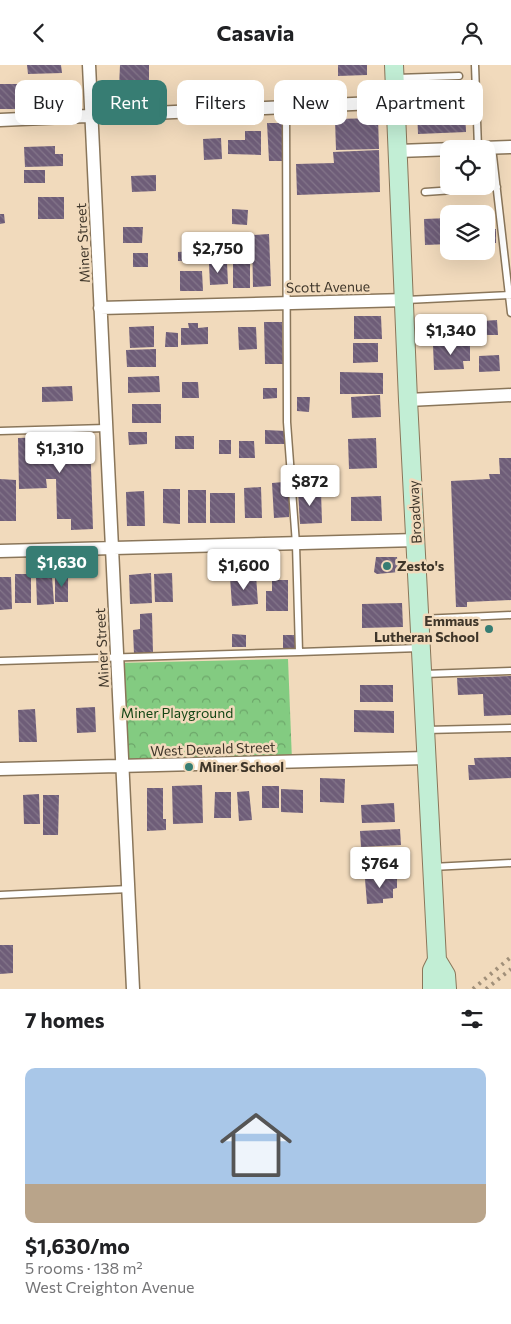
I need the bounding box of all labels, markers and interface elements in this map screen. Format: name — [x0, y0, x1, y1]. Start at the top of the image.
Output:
icon: back — [25, 19, 53, 47]
text: Casavia — [217, 19, 294, 46]
icon: person — [458, 19, 486, 47]
chip: Buy — [15, 80, 82, 125]
chip: Rent — [92, 80, 167, 125]
chip: Filters — [177, 80, 264, 125]
chip: New — [274, 80, 347, 125]
chip: Apartment — [357, 80, 483, 125]
map controls — [440, 140, 495, 260]
button: locate — [440, 140, 495, 195]
street label: Miner Street — [72, 202, 93, 284]
button: layers — [440, 205, 495, 260]
pin: $2,750 — [177, 231, 259, 274]
text: $2,750 — [193, 238, 243, 257]
street label: Scott Avenue — [286, 277, 370, 296]
pin: $1,340 — [410, 313, 492, 356]
text: $1,340 — [426, 320, 476, 339]
pin: $1,310 — [19, 431, 101, 474]
text: $1,310 — [36, 438, 84, 457]
pin: $872 — [280, 465, 340, 507]
text: $872 — [292, 471, 328, 490]
street label: Broadway — [404, 480, 425, 544]
pin: $1,630 — [21, 545, 103, 588]
pin: $1,600 — [203, 549, 285, 591]
text: $1,630 — [37, 552, 87, 571]
text: $1,600 — [218, 555, 270, 574]
place label: Zesto's — [397, 557, 445, 574]
marker: Zesto's — [381, 560, 393, 572]
street label: Miner Street — [91, 607, 112, 689]
place label: Emmaus Lutheran School — [374, 612, 479, 645]
marker: Emmaus Lutheran School — [483, 623, 495, 635]
park label: Miner Playground — [121, 704, 233, 721]
street label: West Dewald Street — [150, 738, 276, 759]
place label: Miner School — [199, 758, 284, 775]
marker: Miner School — [183, 761, 195, 773]
pin: $764 — [350, 847, 410, 889]
text: $764 — [361, 853, 399, 872]
icon: filters — [458, 1005, 486, 1033]
text: 7 homes — [25, 1007, 104, 1032]
icon: home — [211, 1100, 301, 1190]
text: $1,630/mo — [25, 1233, 130, 1258]
text: 5 rooms · 138 m² — [25, 1258, 143, 1277]
text: West Creighton Avenue — [25, 1277, 195, 1296]

